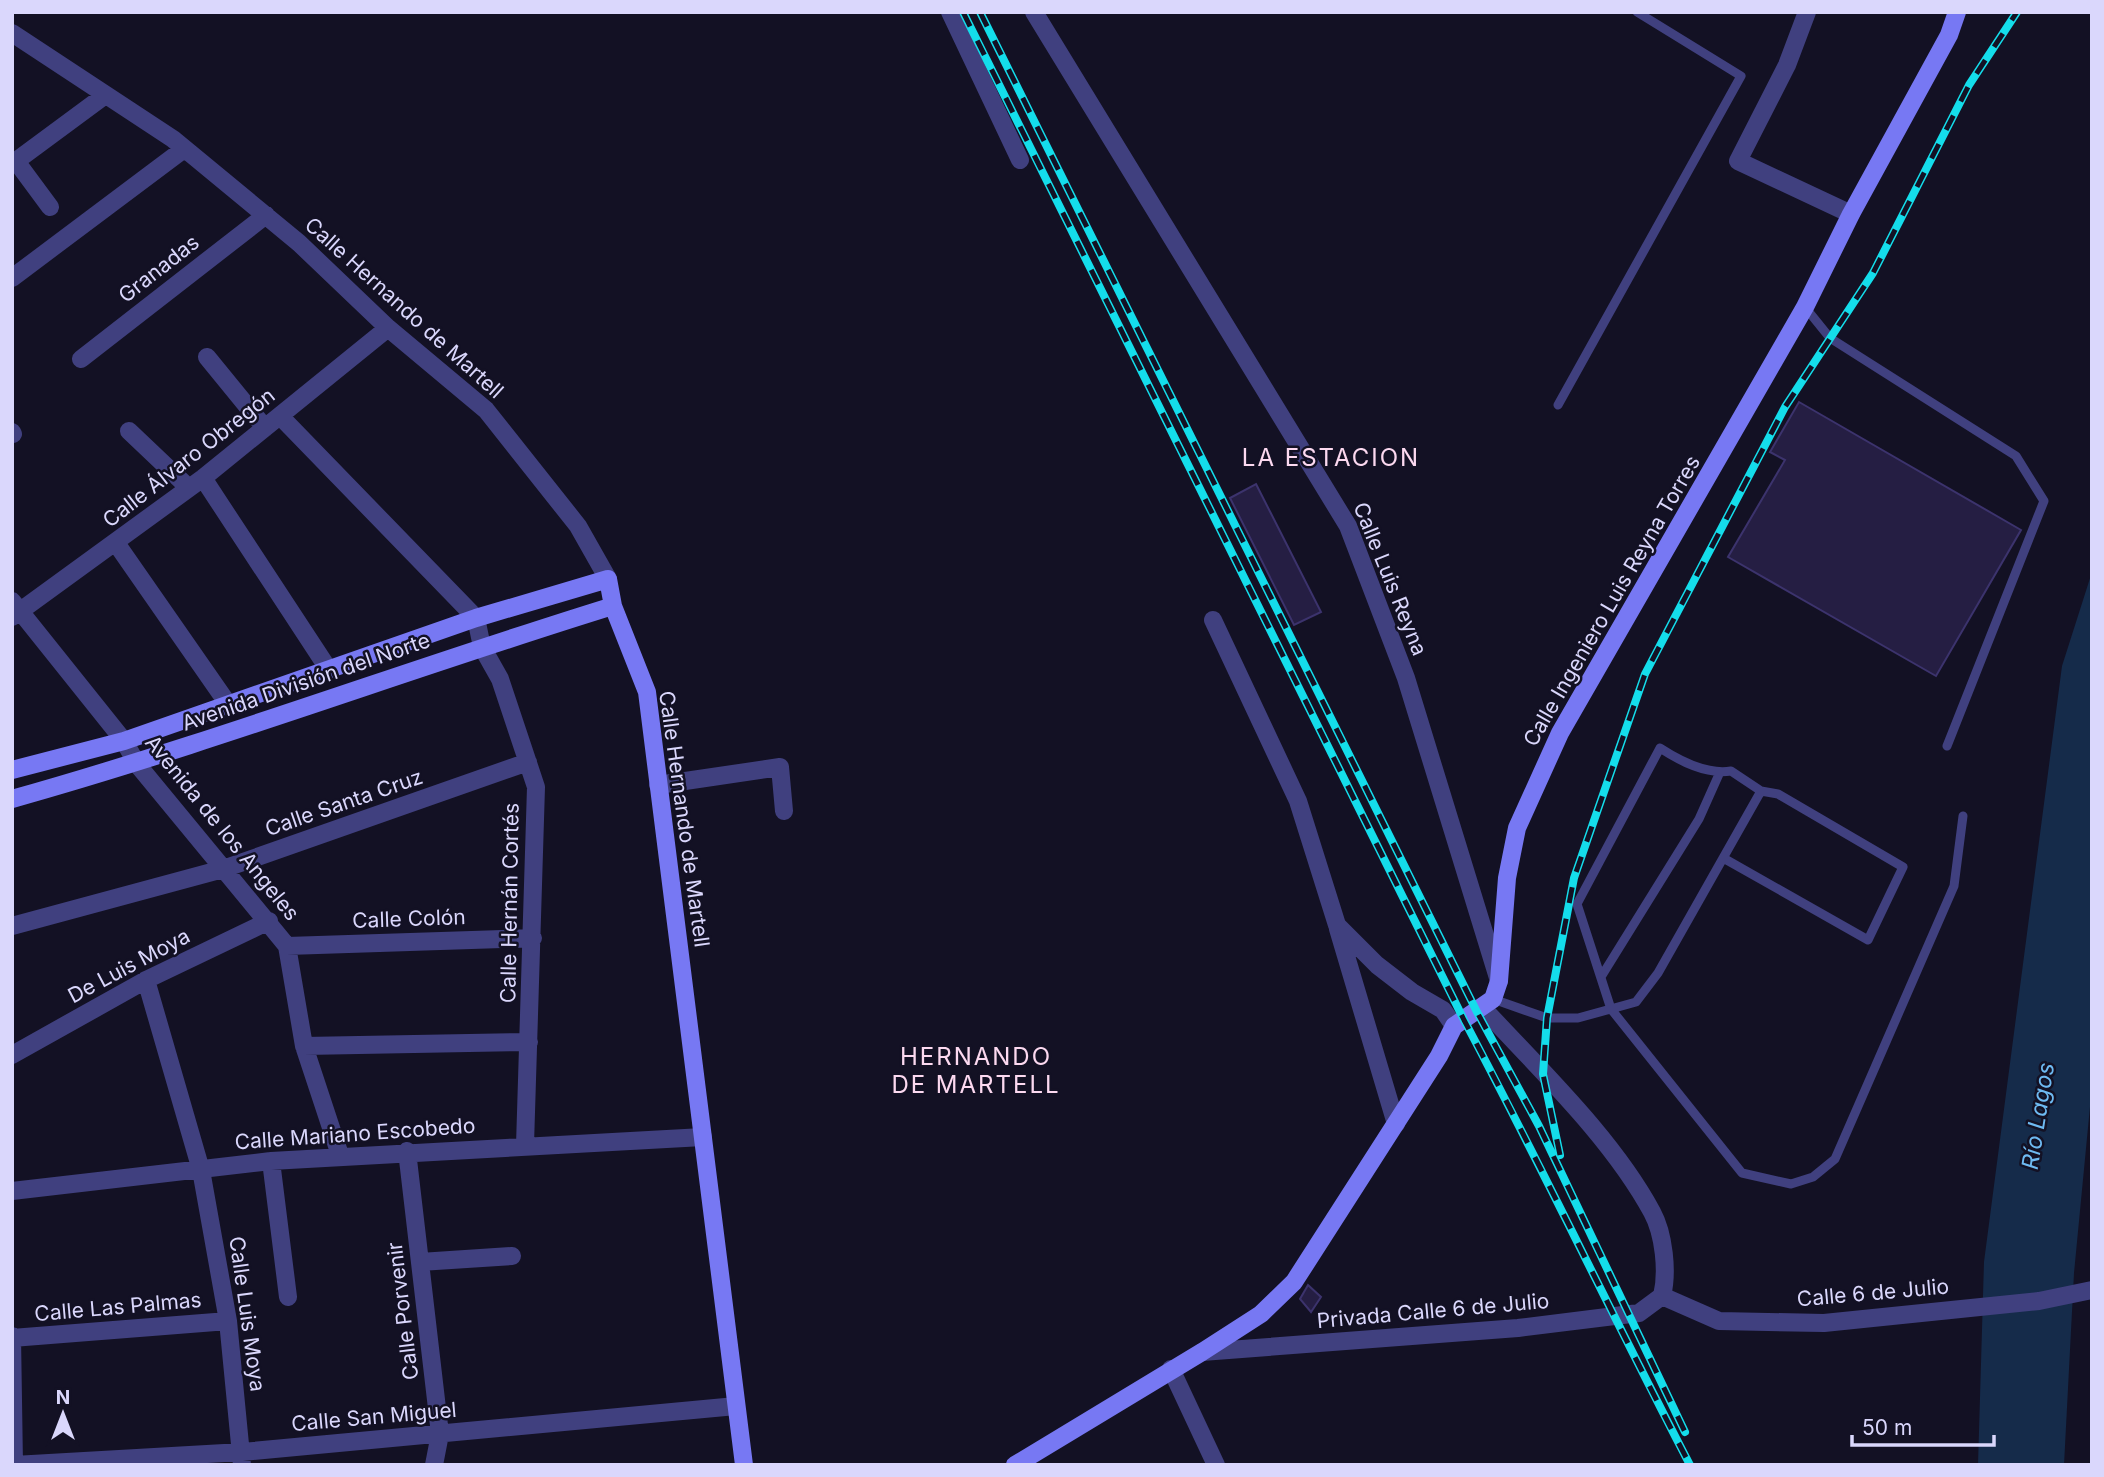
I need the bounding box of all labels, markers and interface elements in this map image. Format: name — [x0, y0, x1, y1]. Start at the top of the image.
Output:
street label: Calle Hernando de Martell — [300, 212, 509, 403]
street label: Granadas — [113, 229, 204, 308]
street label: Calle Álvaro Obregón — [97, 382, 280, 532]
district label: LA ESTACION — [1242, 443, 1420, 472]
street label: Calle Ingeniero Luis Reyna Torres — [1518, 451, 1705, 750]
street label: Calle Luis Reyna — [1348, 499, 1433, 659]
street label: Avenida División del Norte — [179, 627, 433, 736]
street label: Calle Hernando de Martell — [654, 689, 715, 949]
street label: Avenida de los Angeles — [140, 730, 305, 925]
street label: Calle Santa Cruz — [262, 764, 426, 841]
street label: Calle Hernán Cortés — [495, 803, 524, 1003]
street label: Calle Colón — [352, 904, 466, 933]
street label: De Luis Moya — [64, 923, 194, 1008]
district label: HERNANDO DE MARTELL — [891, 1042, 1061, 1099]
water label: Río Lagos — [2016, 1061, 2060, 1171]
street label: Calle Mariano Escobedo — [234, 1113, 476, 1154]
street label: Calle Luis Moya — [224, 1235, 271, 1393]
street label: Calle Porvenir — [382, 1241, 423, 1381]
street label: Calle 6 de Julio — [1796, 1273, 1950, 1312]
street label: Calle Las Palmas — [33, 1287, 203, 1326]
street label: Privada Calle 6 de Julio — [1316, 1288, 1550, 1333]
north arrow — [28, 1379, 98, 1449]
text: N — [56, 1386, 70, 1409]
street label: Calle San Miguel — [290, 1397, 458, 1436]
scale bar — [1852, 1404, 1994, 1448]
text: 50 m — [1862, 1415, 1912, 1440]

